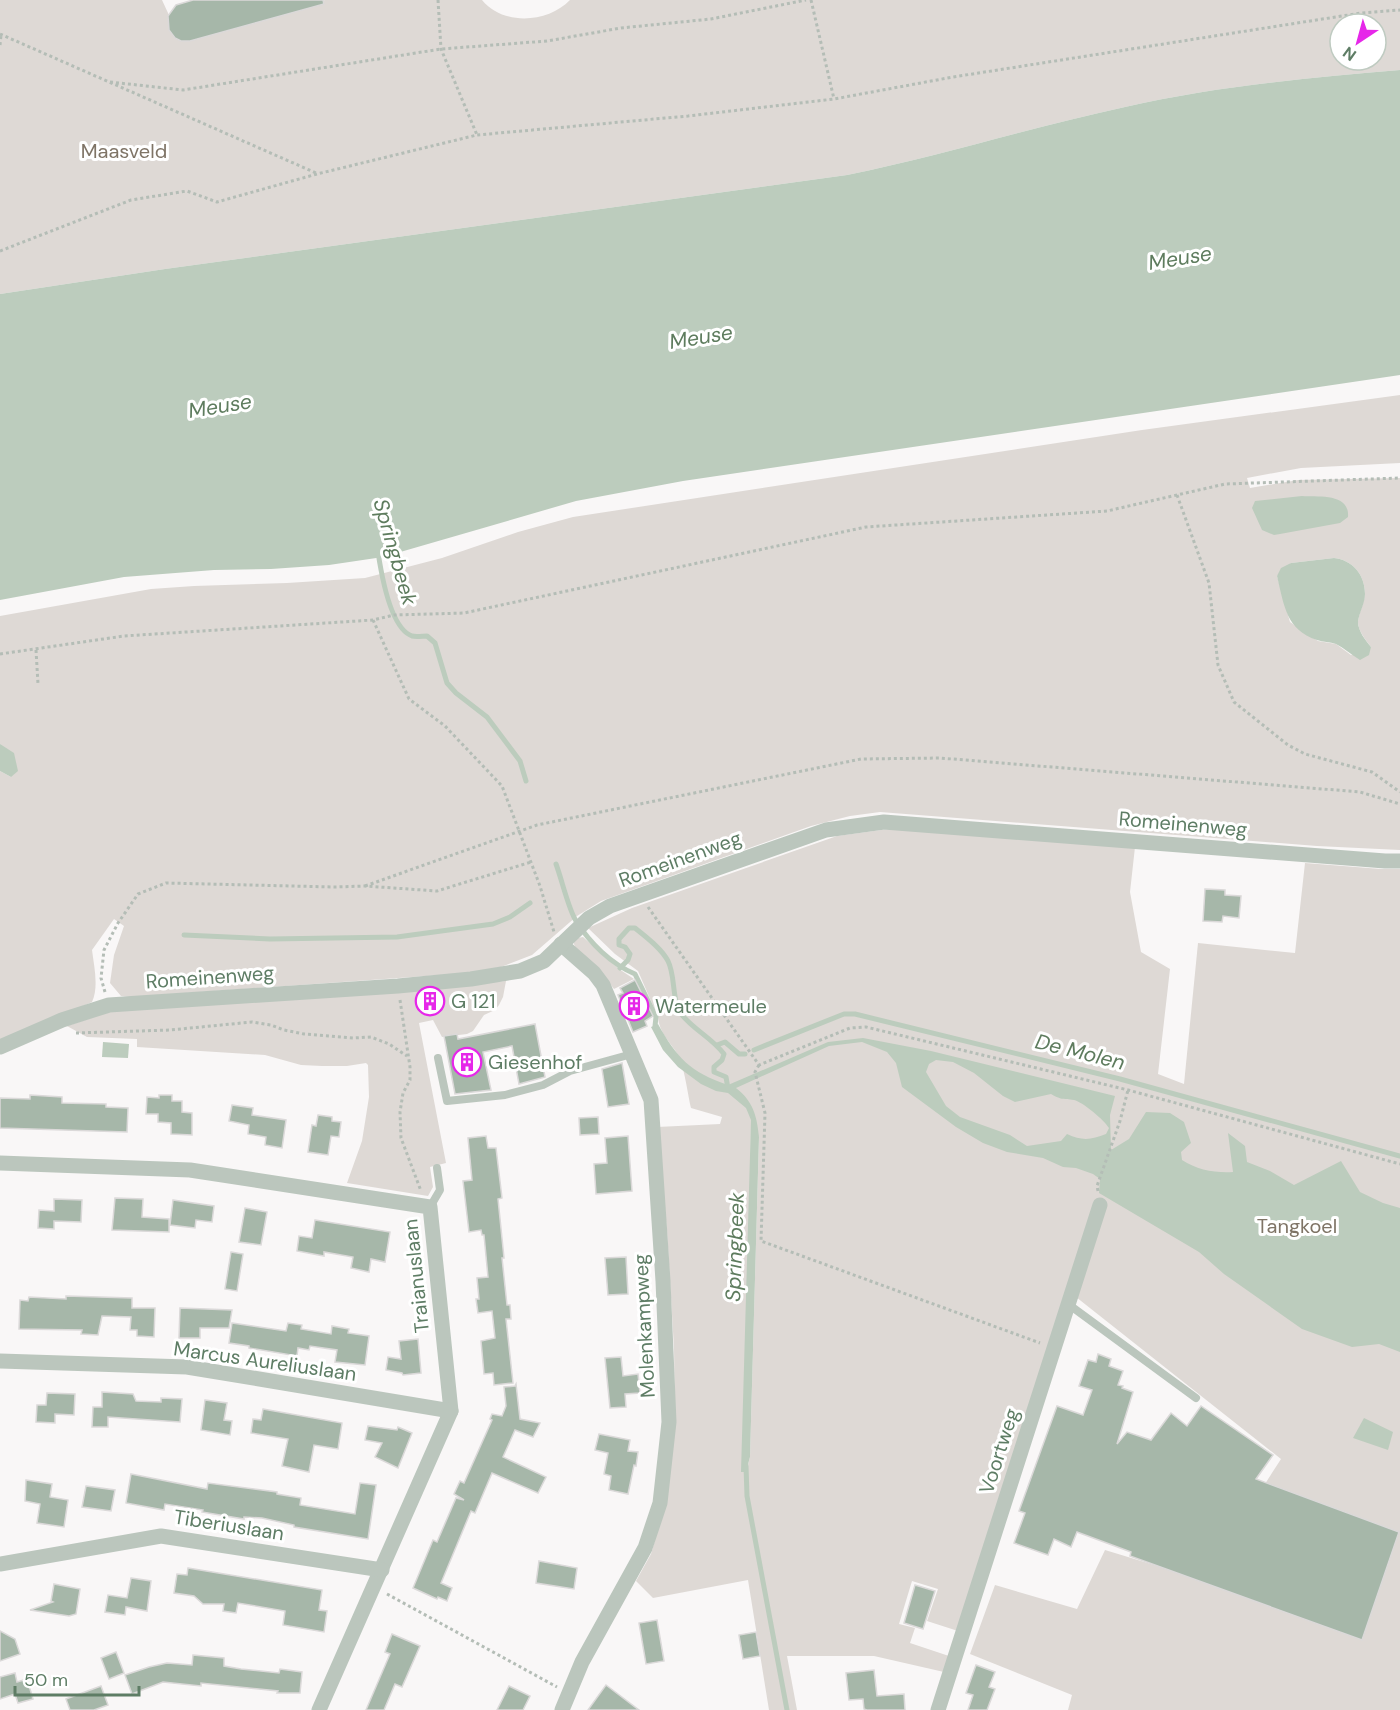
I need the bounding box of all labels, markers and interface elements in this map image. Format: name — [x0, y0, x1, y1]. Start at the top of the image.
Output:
north arrow — [1328, 12, 1388, 72]
text: N — [1339, 42, 1360, 66]
park label: Maasveld — [81, 138, 167, 164]
water label: Meuse — [1146, 239, 1214, 277]
water label: Meuse — [667, 318, 735, 356]
water label: Meuse — [186, 387, 254, 425]
water label: Springbeek — [366, 495, 424, 609]
street label: Romeinenweg — [1118, 805, 1248, 843]
street label: Romeinenweg — [615, 825, 745, 893]
street label: Romeinenweg — [145, 960, 275, 994]
building icon: G 121 — [414, 985, 446, 1017]
place label: G 121 — [451, 988, 495, 1014]
building icon: Watermeule — [618, 990, 650, 1022]
place label: Watermeule — [655, 993, 767, 1019]
water label: De Molen — [1032, 1027, 1128, 1077]
building icon: Giesenhof — [451, 1046, 483, 1078]
place label: Giesenhof — [488, 1049, 583, 1075]
water label: Springbeek — [719, 1192, 751, 1302]
park label: Tangkoel — [1257, 1213, 1337, 1239]
street label: Traianuslaan — [397, 1218, 435, 1334]
street label: Molenkampweg — [627, 1253, 661, 1399]
street label: Marcus Aureliuslaan — [172, 1335, 358, 1387]
street label: Voortweg — [973, 1405, 1025, 1497]
street label: Tiberiuslaan — [172, 1503, 286, 1547]
scale bar — [15, 1659, 140, 1697]
text: 50 m — [24, 1668, 68, 1692]

